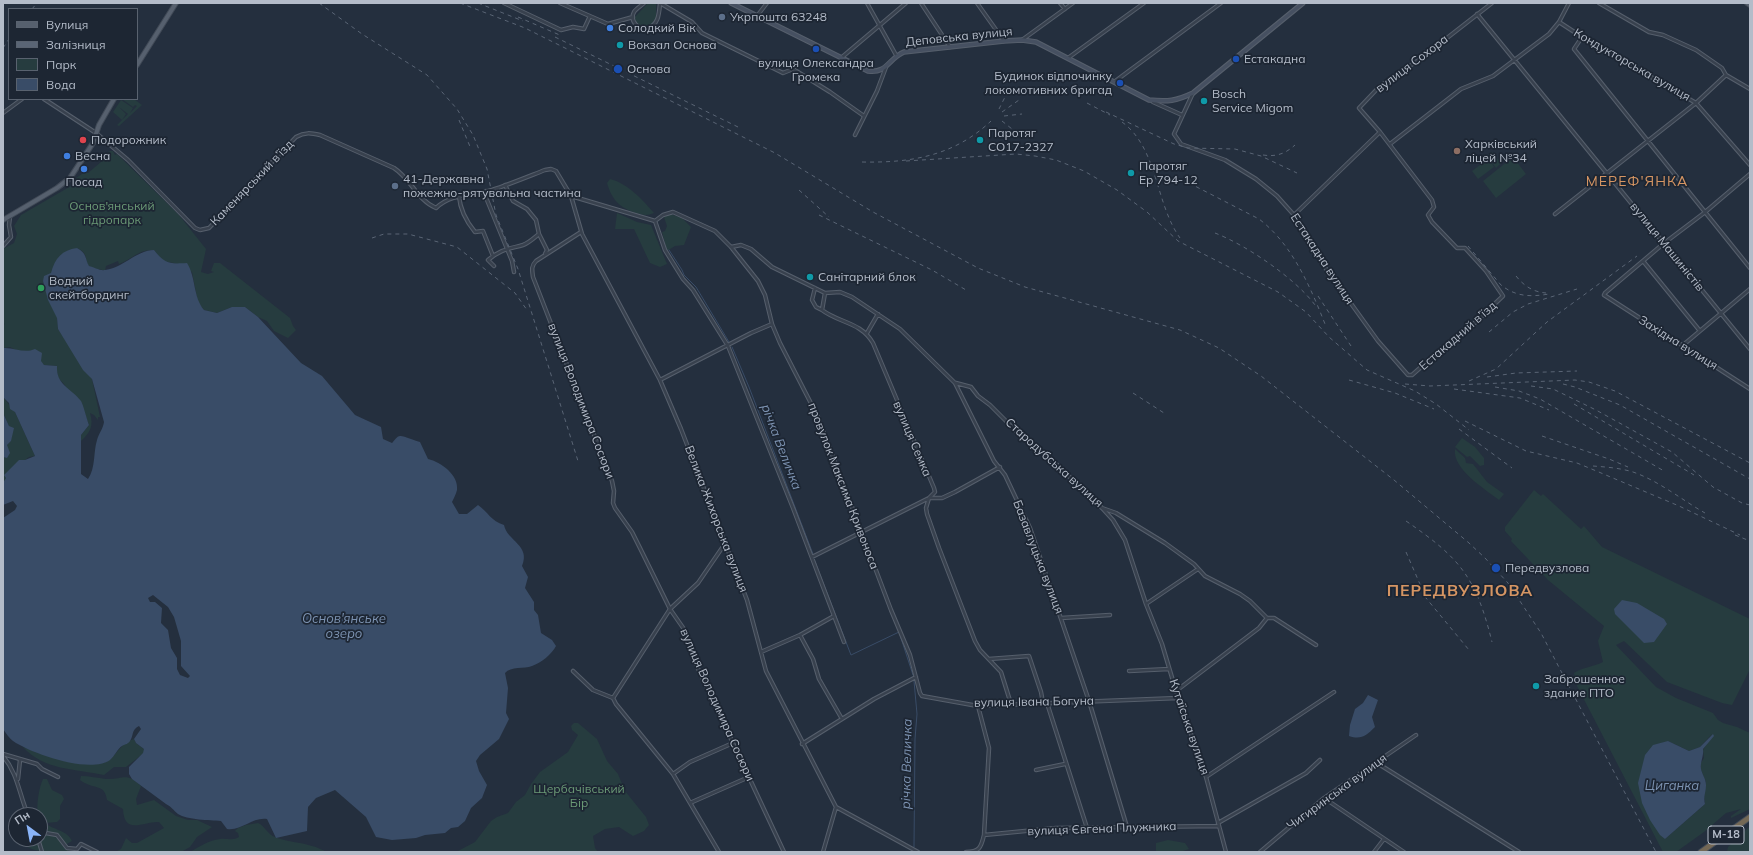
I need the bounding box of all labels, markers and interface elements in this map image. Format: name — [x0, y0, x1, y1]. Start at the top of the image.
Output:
legend — [8, 8, 138, 100]
place label: Укрпошта 63248 — [730, 10, 827, 24]
marker: Укрпошта 63248 — [717, 12, 727, 22]
text: Вулиця — [46, 17, 88, 32]
place label: Солодкий Вік — [618, 21, 696, 35]
marker: Солодкий Вік — [605, 23, 615, 33]
street label: Деповська вулиця — [905, 24, 1013, 50]
street label: Кондукторська вулиця — [1571, 26, 1693, 104]
street label: вулиця Сохора — [1373, 32, 1451, 96]
text: Залізниця — [46, 37, 106, 52]
place label: Вокзал Основа — [628, 38, 717, 52]
marker: Вокзал Основа — [615, 40, 625, 50]
marker: вулиця Олександра Громека — [811, 44, 821, 54]
place label: Естакадна — [1244, 52, 1305, 66]
marker: Естакадна — [1231, 54, 1241, 64]
place label: вулиця Олександра Громека — [758, 56, 874, 84]
text: Парк — [46, 57, 76, 72]
place label: Основа — [627, 62, 670, 76]
marker: Основа — [612, 63, 624, 75]
place label: Будинок відпочинку локомотивних бригад — [985, 69, 1112, 97]
text: Вода — [46, 77, 76, 92]
marker: Будинок відпочинку локомотивних бригад — [1115, 78, 1125, 88]
place label: Bosch Service Migom — [1212, 87, 1293, 115]
marker: Bosch Service Migom — [1199, 96, 1209, 106]
place label: Паротяг СО17-2327 — [988, 126, 1054, 154]
place label: Подорожник — [91, 133, 166, 147]
marker: Подорожник — [78, 135, 88, 145]
marker: Паротяг СО17-2327 — [975, 135, 985, 145]
street label: Каменярський в’їзд — [207, 137, 297, 229]
place label: Харківський ліцей №34 — [1465, 137, 1537, 165]
marker: Харківський ліцей №34 — [1452, 146, 1462, 156]
place label: Весна — [75, 149, 110, 163]
marker: Весна — [62, 151, 72, 161]
place label: Паротяг Ер 794-12 — [1139, 159, 1198, 187]
marker: Посад — [79, 164, 89, 174]
marker: Паротяг Ер 794-12 — [1126, 168, 1136, 178]
place label: 41-Державна пожежно-рятувальна частина — [403, 172, 581, 200]
district label: МЕРЕФ'ЯНКА — [1586, 174, 1688, 190]
place label: Посад — [66, 175, 102, 189]
marker: 41-Державна пожежно-рятувальна частина — [390, 181, 400, 191]
park label: Основ'янський гідропарк — [69, 199, 155, 227]
street label: вулиця Машиністів — [1627, 200, 1707, 294]
street label: Естакадна вулиця — [1287, 211, 1357, 307]
place label: Санітарний блок — [818, 270, 916, 284]
marker: Санітарний блок — [805, 272, 815, 282]
place label: Водний скейтбординг — [49, 274, 129, 302]
marker: Водний скейтбординг — [36, 283, 46, 293]
street label: Естакадний в’їзд — [1416, 299, 1500, 373]
street label: Західна вулиця — [1636, 313, 1720, 373]
street label: вулиця Володимира Сосюри — [545, 321, 617, 481]
street label: вулиця Семка — [890, 399, 934, 479]
street label: провулок Максима Кривоноса — [805, 401, 881, 571]
water label: річка Величка — [758, 402, 804, 492]
street label: Стародубська вулиця — [1002, 415, 1106, 511]
street label: Велика Жихорська вулиця — [681, 444, 751, 594]
street label: Базавлуцька вулиця — [1010, 498, 1066, 616]
place label: Передвузлова — [1505, 561, 1589, 575]
marker: Передвузлова — [1490, 562, 1502, 574]
district label: ПЕРЕДВУЗЛОВА — [1387, 581, 1533, 601]
water label: Основ'янське озеро — [302, 611, 386, 642]
street label: вулиця Володимира Сосюри — [677, 626, 757, 784]
place label: Заброшенное здание ПТО — [1544, 672, 1625, 700]
street label: Кутаїська вулиця — [1166, 677, 1212, 777]
marker: Заброшенное здание ПТО — [1531, 681, 1541, 691]
street label: вулиця Івана Богуна — [974, 694, 1094, 710]
water label: річка Величка — [898, 719, 916, 809]
street label: Чигиринська вулиця — [1284, 751, 1390, 833]
water label: Циганка — [1645, 778, 1699, 794]
park label: Щербачівський Бір — [533, 782, 625, 810]
north arrow — [8, 807, 48, 847]
text: Пн — [12, 808, 32, 828]
street label: вулиця Євгена Плужника — [1027, 819, 1177, 839]
road number: М-18 — [1708, 826, 1744, 844]

